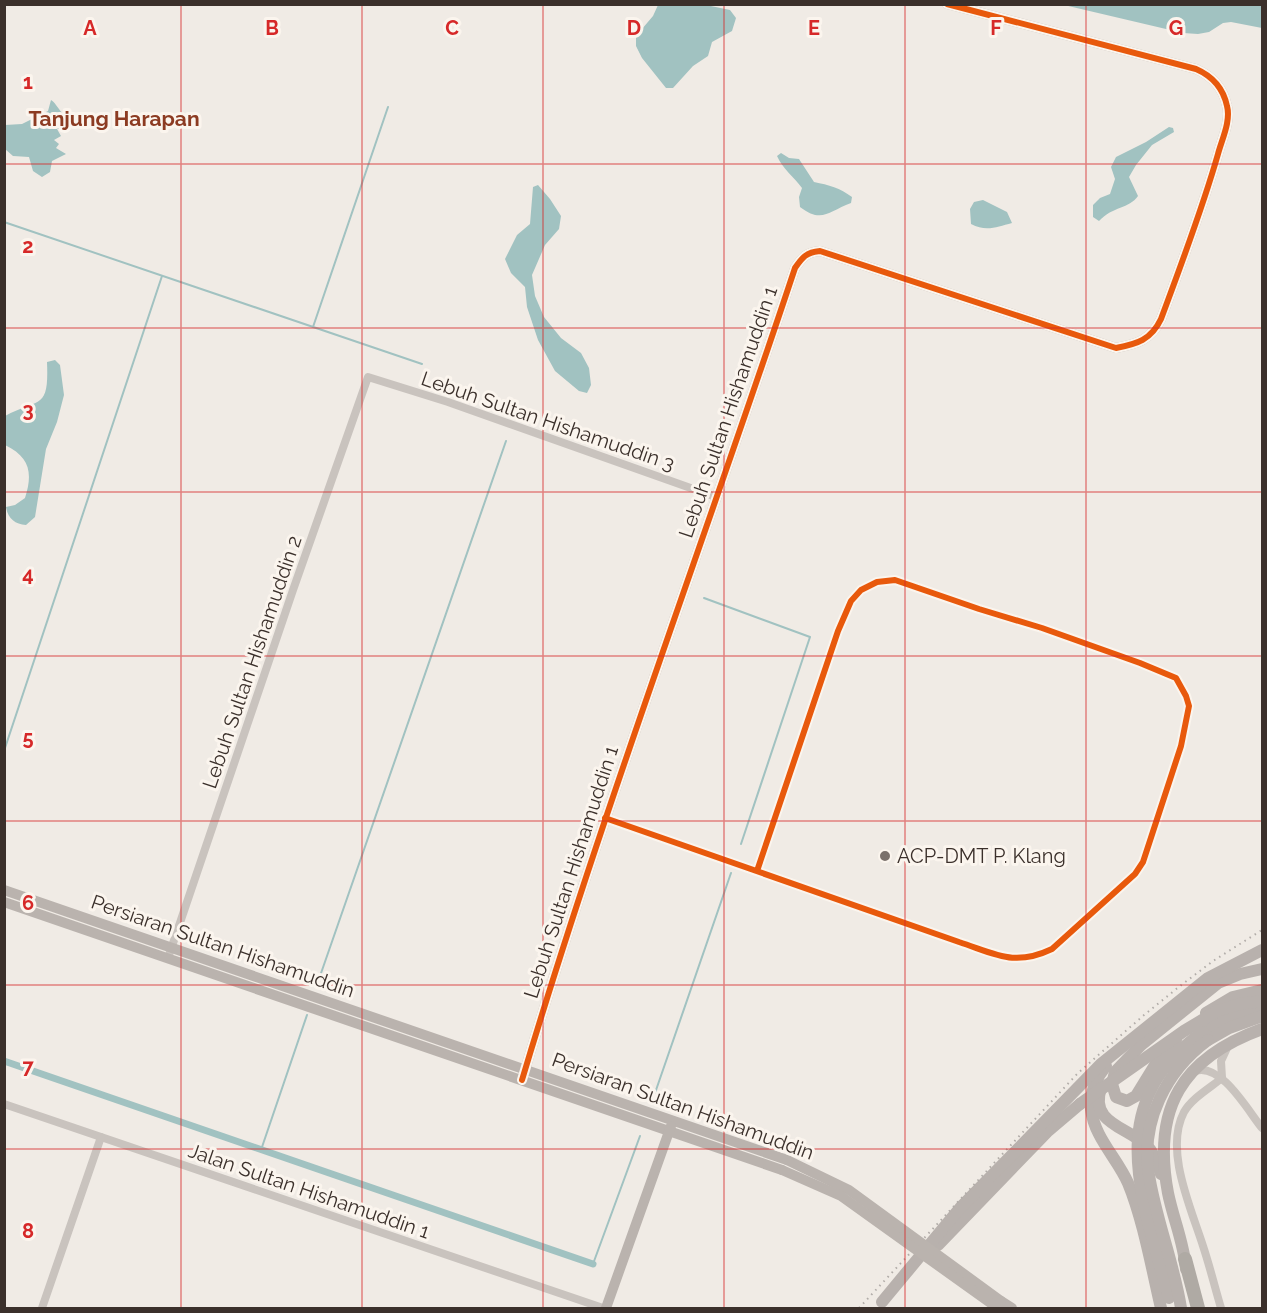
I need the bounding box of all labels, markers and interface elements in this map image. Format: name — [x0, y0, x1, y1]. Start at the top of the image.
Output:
text: A — [83, 16, 97, 40]
text: B — [265, 16, 279, 40]
text: C — [445, 16, 459, 40]
text: D — [627, 16, 641, 40]
text: E — [808, 16, 820, 40]
text: F — [990, 16, 1002, 40]
text: G — [1169, 16, 1183, 40]
text: 1 — [23, 70, 33, 94]
district label: Tanjung Harapan — [28, 106, 200, 131]
text: 2 — [22, 234, 34, 258]
street label: Lebuh Sultan Hishamuddin 1 — [674, 283, 782, 541]
street label: Lebuh Sultan Hishamuddin 3 — [418, 366, 678, 476]
text: 3 — [22, 398, 34, 422]
street label: Lebuh Sultan Hishamuddin 2 — [197, 532, 307, 792]
text: 4 — [22, 562, 34, 586]
text: 5 — [22, 726, 34, 750]
street label: Lebuh Sultan Hishamuddin 1 — [519, 742, 623, 1001]
place label: ACP-DMT P. Klang — [897, 844, 1066, 868]
marker: ACP-DMT P. Klang — [878, 849, 892, 863]
street label: Persiaran Sultan Hishamuddin — [88, 890, 358, 1002]
text: 6 — [22, 891, 34, 915]
street label: Persiaran Sultan Hishamuddin — [549, 1047, 817, 1165]
text: 7 — [22, 1055, 34, 1079]
street label: Jalan Sultan Hishamuddin 1 — [185, 1138, 433, 1244]
text: 8 — [22, 1219, 34, 1243]

